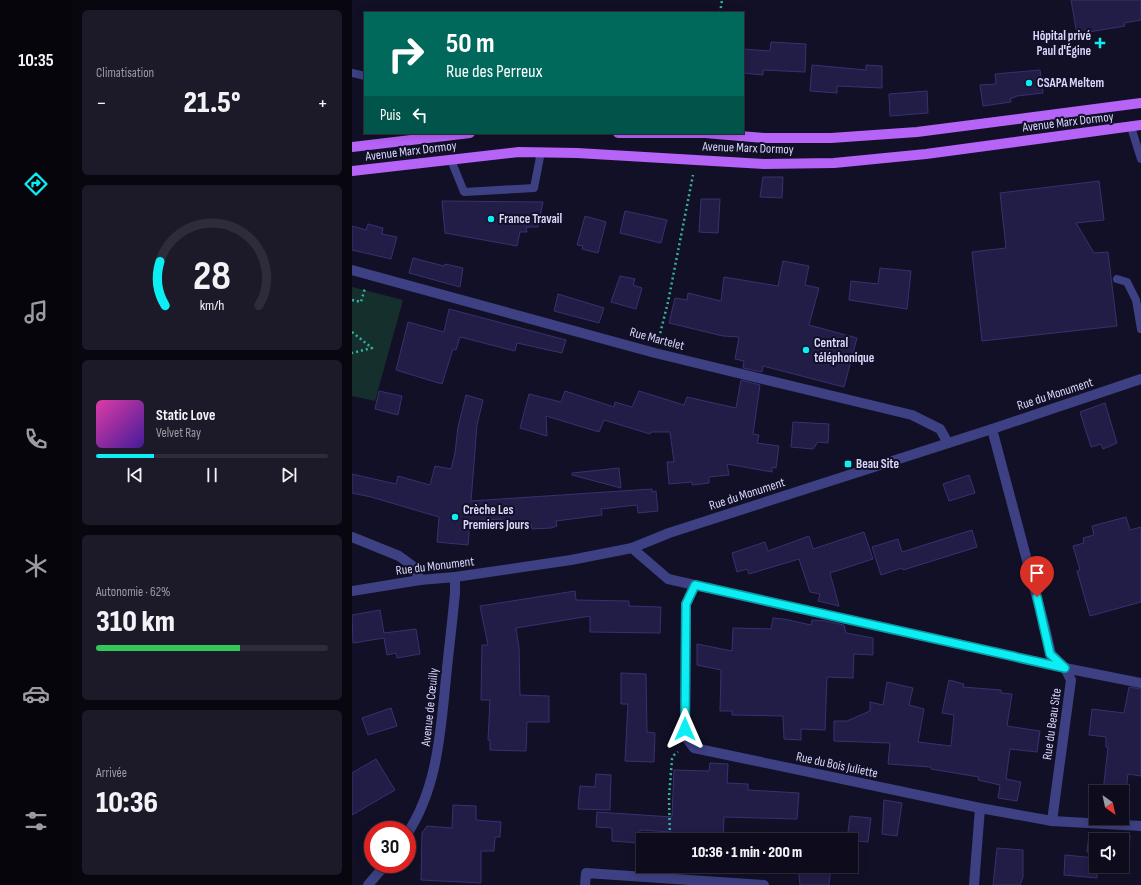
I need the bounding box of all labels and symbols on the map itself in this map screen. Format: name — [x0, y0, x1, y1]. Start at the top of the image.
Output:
place label: Hôpital privé Paul d'Égine — [1033, 28, 1091, 59]
marker: Hôpital privé Paul d'Égine — [1094, 37, 1106, 49]
place label: CSAPA Meltem — [1037, 75, 1105, 91]
marker: CSAPA Meltem — [1024, 78, 1034, 88]
street label: Avenue Marx Dormoy — [1021, 108, 1114, 136]
street label: Avenue Marx Dormoy — [364, 137, 457, 165]
street label: Avenue Marx Dormoy — [701, 138, 794, 158]
place label: France Travail — [499, 211, 562, 227]
marker: France Travail — [486, 214, 496, 224]
street label: Rue Martelet — [628, 324, 686, 354]
place label: Central téléphonique — [814, 335, 875, 366]
marker: Central téléphonique — [801, 345, 811, 355]
street label: Rue du Monument — [1015, 374, 1095, 414]
place label: Beau Site — [856, 456, 899, 472]
marker: Beau Site — [843, 459, 853, 469]
street label: Rue du Monument — [707, 474, 787, 514]
place label: Crèche Les Premiers Jours — [463, 502, 529, 533]
marker: Crèche Les Premiers Jours — [450, 512, 460, 522]
street label: Rue du Monument — [395, 553, 475, 579]
pin — [1020, 556, 1054, 597]
street label: Avenue de Cœuilly — [418, 667, 442, 748]
street label: Rue du Beau Site — [1039, 687, 1065, 761]
position arrow — [664, 708, 706, 750]
street label: Rue du Bois Juliette — [795, 749, 879, 781]
north arrow — [1089, 785, 1129, 825]
speed limit sign: 30 — [364, 821, 416, 873]

